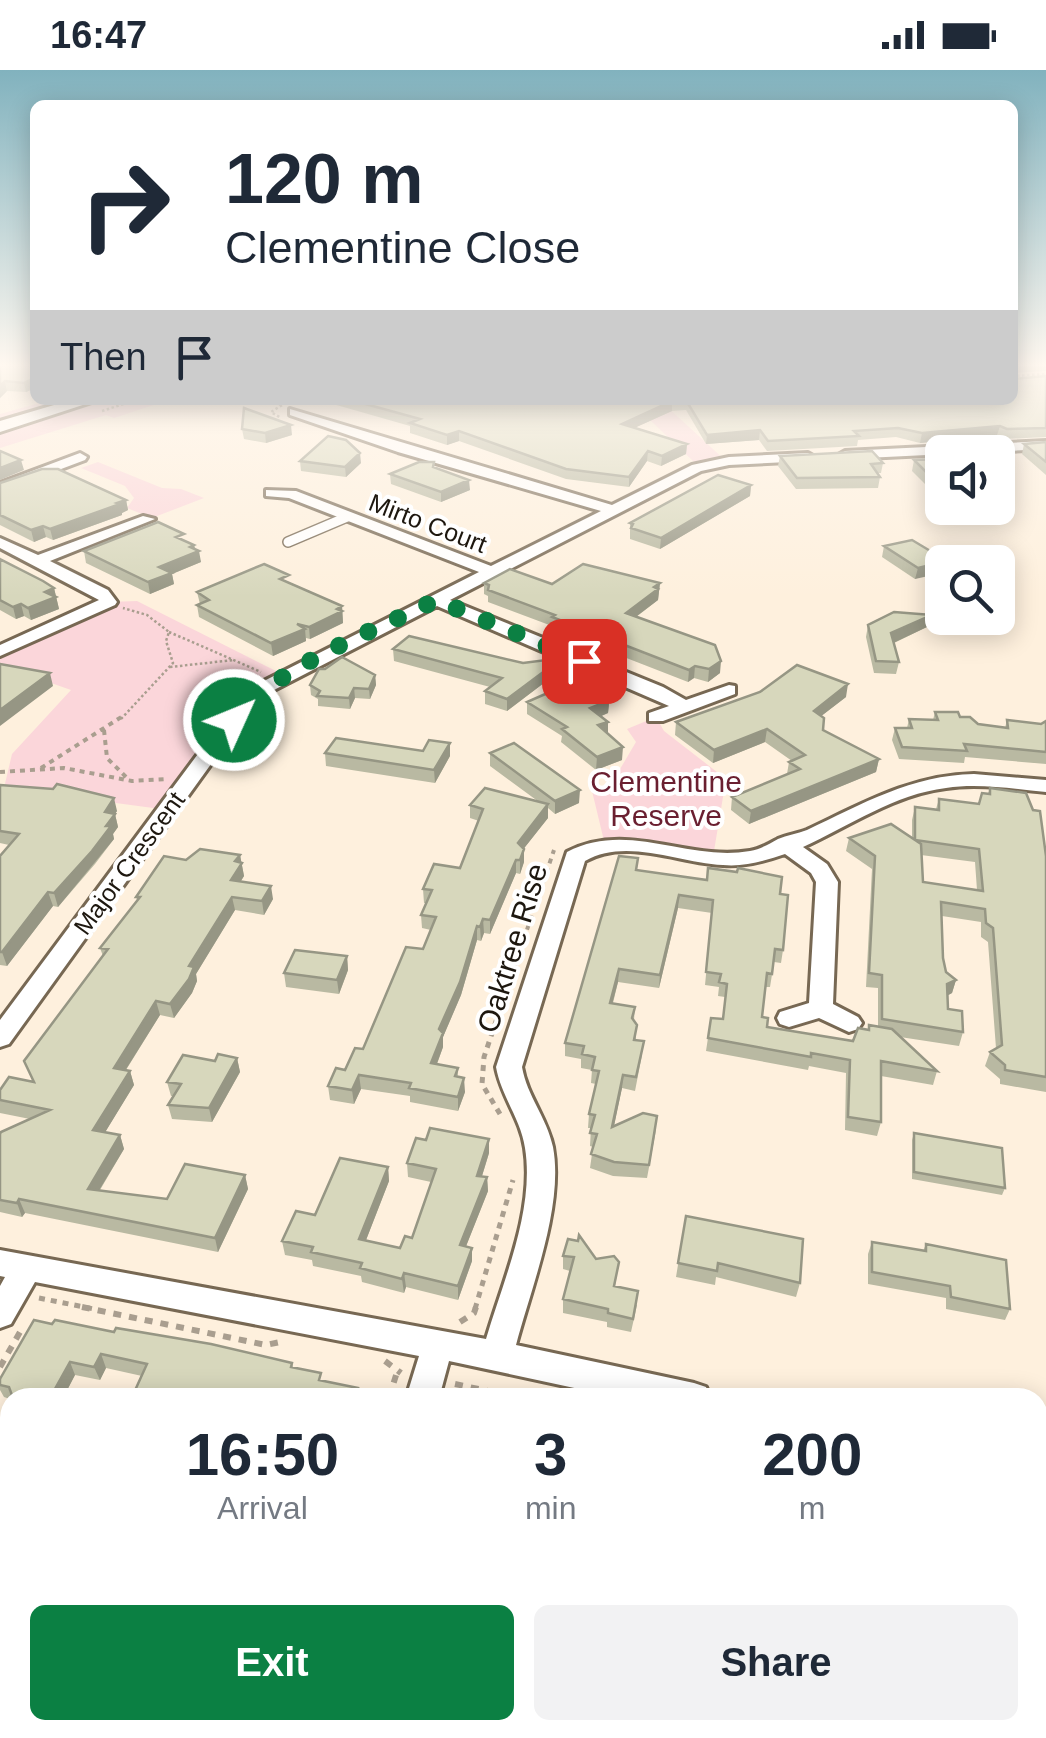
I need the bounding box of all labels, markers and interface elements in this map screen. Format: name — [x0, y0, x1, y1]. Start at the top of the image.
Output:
text: 16:47 — [50, 14, 147, 56]
icon: right — [60, 140, 190, 270]
text: 120 m — [225, 140, 423, 218]
text: Clementine Close — [225, 222, 580, 273]
icon: arrive — [167, 330, 222, 385]
text: Then — [60, 336, 147, 378]
map controls — [925, 435, 1015, 635]
button: sound — [925, 435, 1015, 525]
street label: Mirto Court — [365, 488, 491, 558]
button: search — [925, 545, 1015, 635]
pin — [542, 619, 627, 704]
icon: arrive — [557, 634, 612, 689]
position arrow — [182, 668, 286, 772]
park label: Clementine Reserve — [590, 765, 742, 832]
street label: Major Crescent — [68, 786, 190, 940]
street label: Oaktree Rise — [471, 859, 553, 1037]
text: 16:50 — [186, 1421, 339, 1488]
text: 3 — [534, 1421, 567, 1488]
text: 200 — [762, 1421, 862, 1488]
text: Arrival — [217, 1490, 308, 1526]
text: min — [525, 1490, 576, 1526]
text: m — [799, 1490, 826, 1526]
button: Exit — [30, 1605, 514, 1720]
button: Share — [534, 1605, 1018, 1720]

